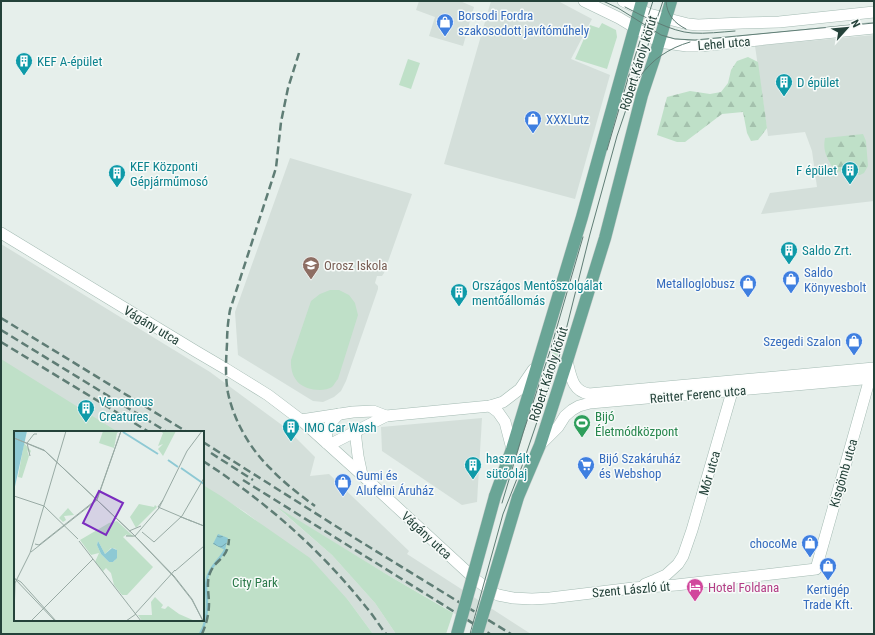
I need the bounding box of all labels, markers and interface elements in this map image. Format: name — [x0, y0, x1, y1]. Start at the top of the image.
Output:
place label: Borsodi Fordra szakosodott javítóműhely — [458, 8, 590, 38]
north arrow — [827, 8, 867, 48]
shop icon: Borsodi Fordra szakosodott javítóműhely — [435, 12, 455, 37]
street label: Róbert Károly körút — [617, 14, 660, 112]
text: N — [848, 18, 863, 30]
street label: Lehel utca — [697, 34, 751, 53]
building icon: KEF A-épület — [14, 51, 34, 76]
place label: KEF A-épület — [37, 54, 102, 69]
building icon: D épület — [774, 72, 794, 97]
place label: D épület — [797, 75, 839, 90]
shop icon: XXXLutz — [523, 109, 543, 134]
place label: XXXLutz — [546, 112, 590, 127]
place label: KEF Központi Gépjárműmosó — [130, 159, 208, 189]
building icon: F épület — [840, 160, 860, 185]
building icon: KEF Központi Gépjárműmosó — [107, 163, 127, 188]
place label: F épület — [796, 163, 837, 178]
building icon: Saldo Zrt. — [779, 240, 799, 265]
place label: Saldo Zrt. — [802, 243, 852, 258]
school or university icon: Orosz Iskola — [301, 255, 321, 280]
place label: Orosz Iskola — [324, 258, 388, 273]
place label: Saldo Könyvesbolt — [804, 265, 867, 295]
shop icon: Saldo Könyvesbolt — [781, 269, 801, 294]
shop icon: Metalloglobusz — [738, 273, 758, 298]
place label: Metalloglobusz — [656, 276, 735, 291]
place label: Országos Mentőszolgálat mentőállomás — [472, 278, 603, 308]
building icon: Országos Mentőszolgálat mentőállomás — [449, 282, 469, 307]
street label: Vágány utca — [121, 303, 183, 348]
street label: Róbert Károly körút — [526, 325, 571, 423]
shop icon: Szegedi Szalon — [844, 331, 864, 356]
place label: Szegedi Szalon — [763, 334, 841, 349]
street label: Reitter Ferenc utca — [649, 383, 747, 406]
place label: Venomous Creatures — [99, 394, 154, 424]
building icon: Venomous Creatures — [76, 398, 96, 423]
place label: Bijó Életmódközpont — [595, 409, 678, 439]
sports icon: Bijó Életmódközpont — [572, 413, 592, 438]
building icon: IMO Car Wash — [281, 417, 301, 442]
place label: IMO Car Wash — [304, 420, 377, 435]
inset map — [14, 431, 204, 621]
street label: Kisgömb utca — [827, 437, 860, 509]
street label: Mór utca — [696, 449, 723, 497]
place label: használt sütőolaj — [486, 451, 530, 481]
place label: Bijó Szakáruház és Webshop — [599, 451, 681, 481]
building icon: használt sütőolaj — [463, 455, 483, 480]
supermarket icon: Bijó Szakáruház és Webshop — [576, 455, 596, 480]
place label: Gumi és Alufelni Áruház — [356, 468, 434, 498]
shop icon: Gumi és Alufelni Áruház — [333, 472, 353, 497]
street label: Vágány utca — [399, 508, 455, 562]
shop icon: chocoMe — [800, 533, 820, 558]
place label: chocoMe — [750, 536, 797, 551]
shop icon: Kertigép Trade Kft. — [818, 556, 838, 581]
park label: City Park — [232, 575, 278, 590]
hotel icon: Hotel Foldana — [685, 577, 705, 602]
street label: Szent László út — [591, 579, 671, 600]
place label: Hotel Foldana — [708, 580, 779, 595]
place label: Kertigép Trade Kft. — [803, 582, 853, 612]

